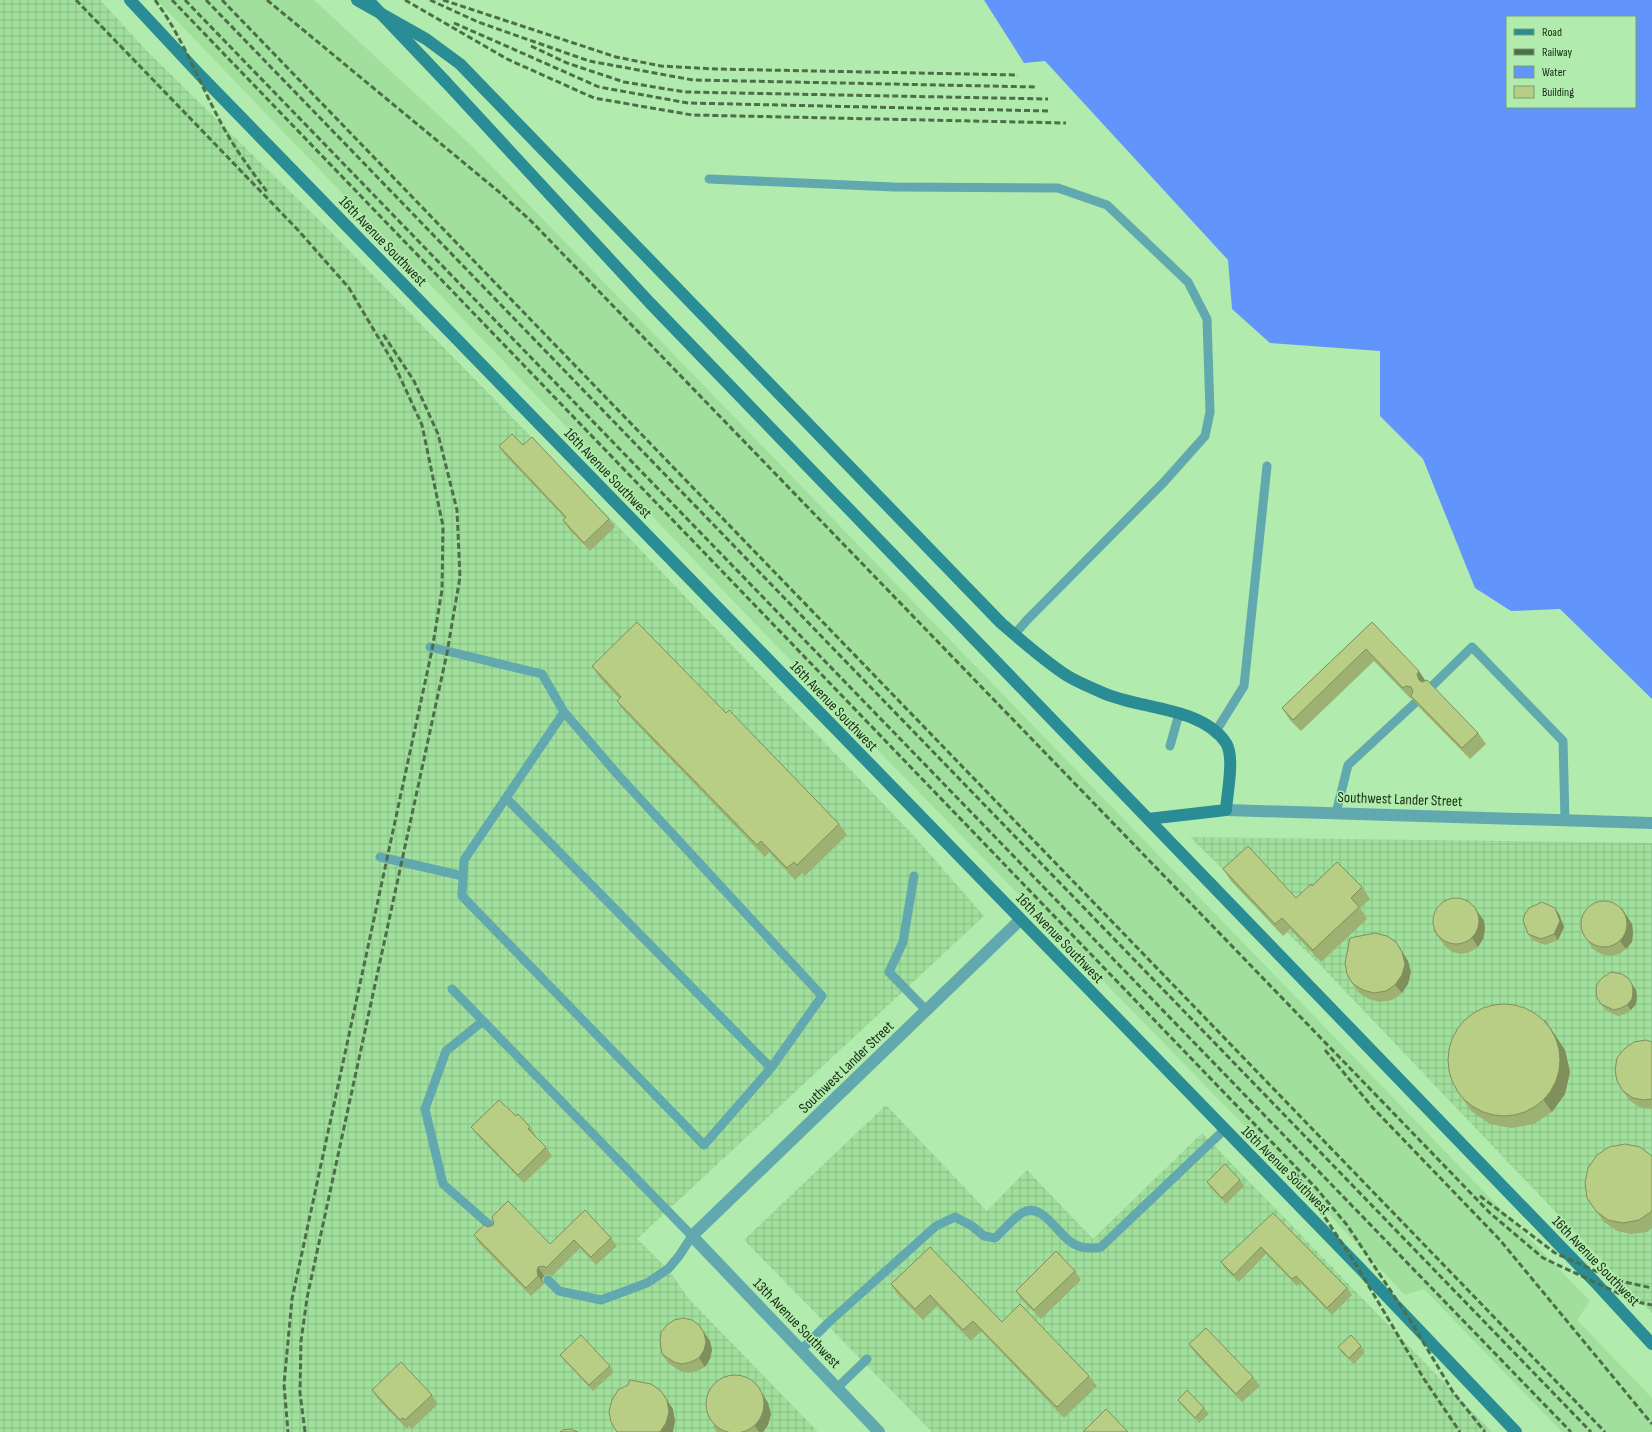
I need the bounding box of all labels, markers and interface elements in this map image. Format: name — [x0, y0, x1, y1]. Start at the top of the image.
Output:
legend — [1506, 16, 1636, 108]
text: Road — [1542, 25, 1562, 40]
text: Railway — [1542, 45, 1573, 60]
text: Water — [1542, 65, 1566, 80]
text: Building — [1542, 85, 1574, 100]
street label: 16th Avenue Southwest — [335, 192, 431, 291]
street label: 16th Avenue Southwest — [560, 424, 656, 523]
street label: 16th Avenue Southwest — [786, 657, 882, 756]
street label: Southwest Lander Street — [1337, 788, 1463, 811]
street label: 16th Avenue Southwest — [1012, 889, 1108, 988]
street label: Southwest Lander Street — [795, 1017, 898, 1118]
street label: 16th Avenue Southwest — [1237, 1122, 1335, 1219]
street label: 16th Avenue Southwest — [1548, 1212, 1644, 1311]
street label: 13th Avenue Southwest — [749, 1274, 845, 1373]

